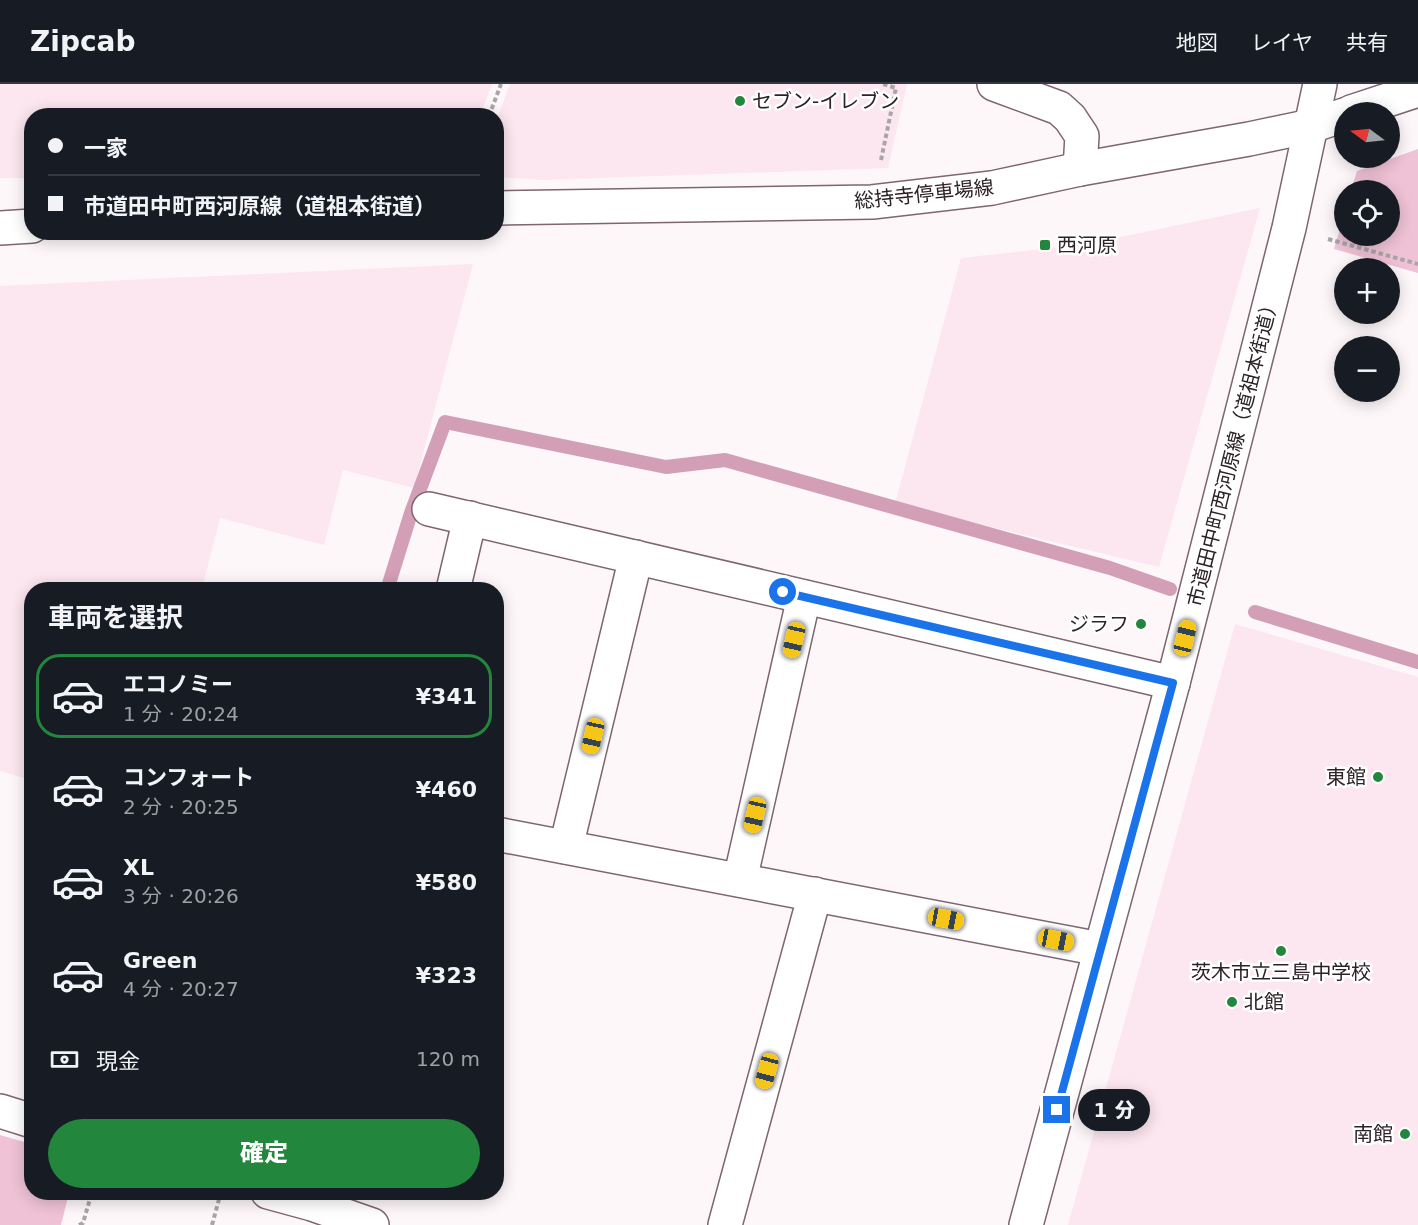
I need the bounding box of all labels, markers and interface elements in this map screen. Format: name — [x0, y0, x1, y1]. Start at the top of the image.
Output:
text: Zipcab — [30, 25, 135, 58]
text: 地図 — [1176, 31, 1218, 55]
text: レイヤ — [1251, 31, 1313, 55]
text: 共有 — [1346, 31, 1388, 55]
place label: セブン-イレブン — [752, 89, 899, 113]
marker: セブン-イレブン — [733, 94, 747, 108]
north arrow — [1334, 102, 1400, 168]
map controls — [1334, 102, 1400, 402]
text: 一家 — [84, 136, 128, 161]
street label: 総持寺停車場線 — [853, 175, 995, 213]
button: locate — [1334, 180, 1400, 246]
text: 市道田中町西河原線（道祖本街道） — [84, 194, 436, 219]
place label: 西河原 — [1057, 233, 1117, 257]
marker: 西河原 — [1038, 238, 1052, 252]
button: + — [1334, 258, 1400, 324]
street label: 市道田中町西河原線（道祖本街道） — [1183, 293, 1283, 609]
button: − — [1334, 336, 1400, 402]
route start — [769, 578, 796, 605]
text: 車両を選択 — [48, 602, 183, 633]
place label: ジラフ — [1069, 612, 1129, 636]
marker: ジラフ — [1134, 617, 1148, 631]
car — [1172, 618, 1198, 658]
car — [781, 620, 807, 660]
icon: car — [51, 669, 105, 723]
text: エコノミー — [123, 672, 233, 697]
text: ¥341 — [416, 684, 477, 709]
text: 1 分 · 20:24 — [123, 702, 239, 726]
car — [580, 716, 606, 756]
icon: car — [51, 762, 105, 816]
text: コンフォート — [123, 765, 254, 790]
place label: 東館 — [1326, 765, 1366, 789]
marker: 東館 — [1371, 770, 1385, 784]
text: ¥460 — [416, 777, 477, 802]
text: 2 分 · 20:25 — [123, 795, 239, 819]
car — [742, 795, 768, 835]
icon: car — [51, 855, 105, 909]
text: XL — [123, 855, 154, 880]
text: ¥580 — [416, 870, 477, 895]
text: 3 分 · 20:26 — [123, 884, 239, 908]
car — [927, 907, 965, 931]
car — [1037, 928, 1075, 952]
marker: 茨木市立三島中学校 — [1274, 944, 1288, 958]
icon: car — [51, 948, 105, 1002]
text: Green — [123, 948, 197, 973]
place label: 茨木市立三島中学校 — [1191, 960, 1371, 984]
text: ¥323 — [416, 963, 477, 988]
text: 4 分 · 20:27 — [123, 977, 239, 1001]
place label: 北館 — [1244, 990, 1284, 1014]
marker: 北館 — [1225, 995, 1239, 1009]
icon: cash — [48, 1043, 81, 1076]
text: 120 m — [416, 1047, 480, 1071]
text: 現金 — [96, 1049, 140, 1074]
car — [754, 1051, 780, 1091]
callout: 1 分 — [1078, 1089, 1150, 1131]
route end — [1043, 1096, 1070, 1123]
text: 1 分 — [1094, 1098, 1134, 1122]
button: 確定 — [48, 1119, 480, 1188]
place label: 南館 — [1353, 1122, 1393, 1146]
marker: 南館 — [1398, 1127, 1412, 1141]

